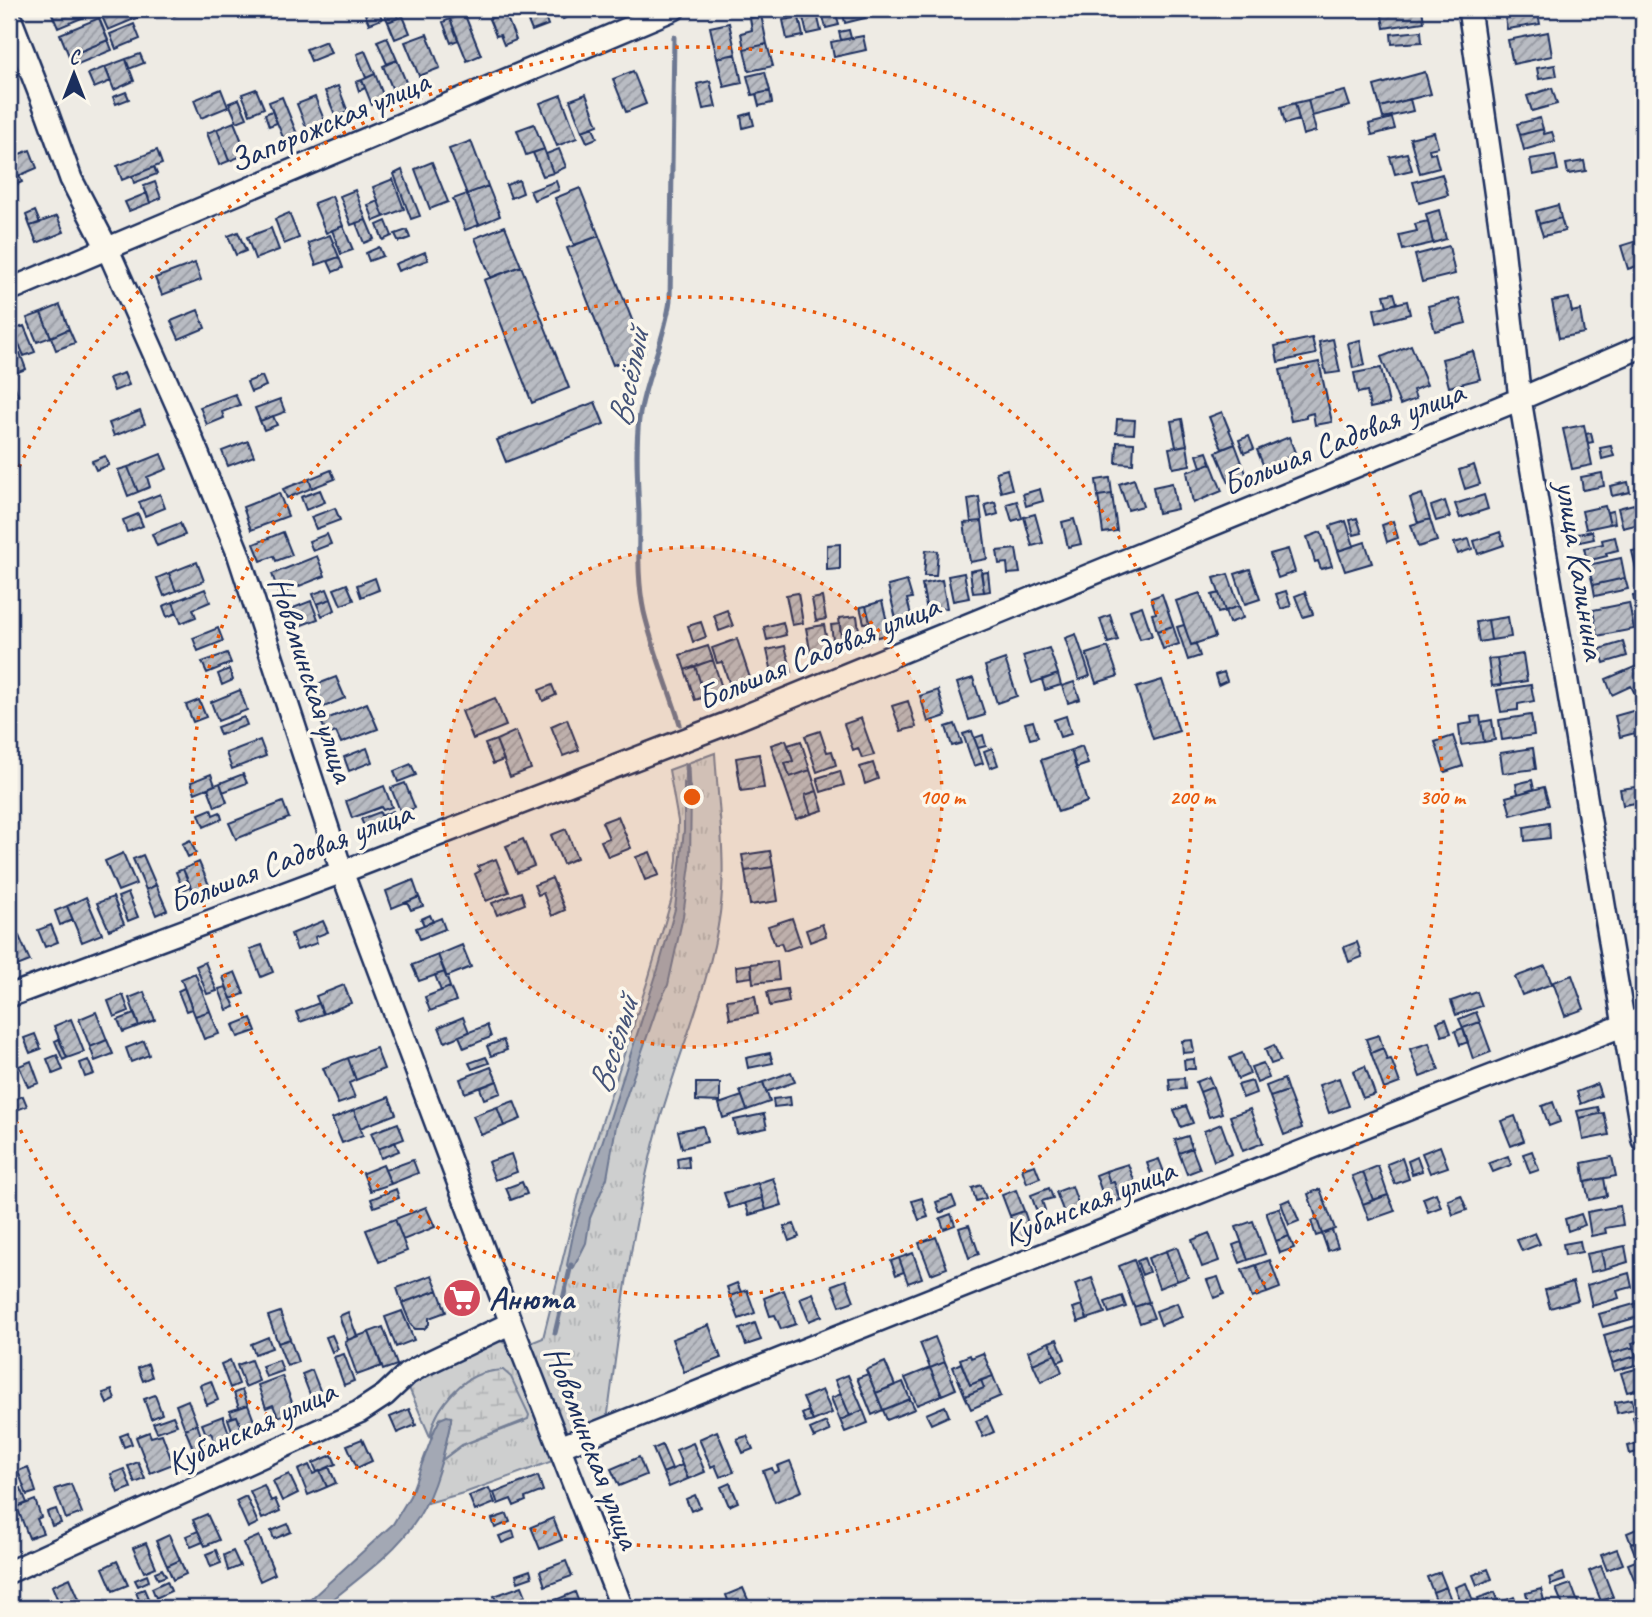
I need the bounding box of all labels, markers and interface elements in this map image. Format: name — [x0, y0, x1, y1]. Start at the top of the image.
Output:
north arrow — [38, 38, 108, 108]
text: С — [69, 46, 81, 70]
street label: Запорожская улица — [223, 59, 437, 182]
water label: Весёлый — [597, 319, 661, 431]
street label: Большая Садовая улица — [1216, 369, 1472, 506]
street label: улица Калинина — [1546, 476, 1616, 665]
street label: Новоминская улица — [259, 571, 366, 789]
street label: Большая Садовая улица — [691, 583, 947, 720]
text: 100 m — [919, 784, 967, 810]
text: 200 m — [1169, 784, 1217, 810]
text: 300 m — [1419, 784, 1467, 810]
centre of rings — [680, 785, 704, 809]
street label: Большая Садовая улица — [162, 790, 420, 923]
water label: Весёлый — [577, 985, 651, 1099]
street label: Кубанская улица — [997, 1148, 1184, 1256]
supermarket icon: Анюта — [441, 1277, 483, 1319]
place label: Анюта — [489, 1277, 577, 1319]
street label: Новоминская улица — [535, 1340, 652, 1556]
street label: Кубанская улица — [160, 1368, 345, 1484]

